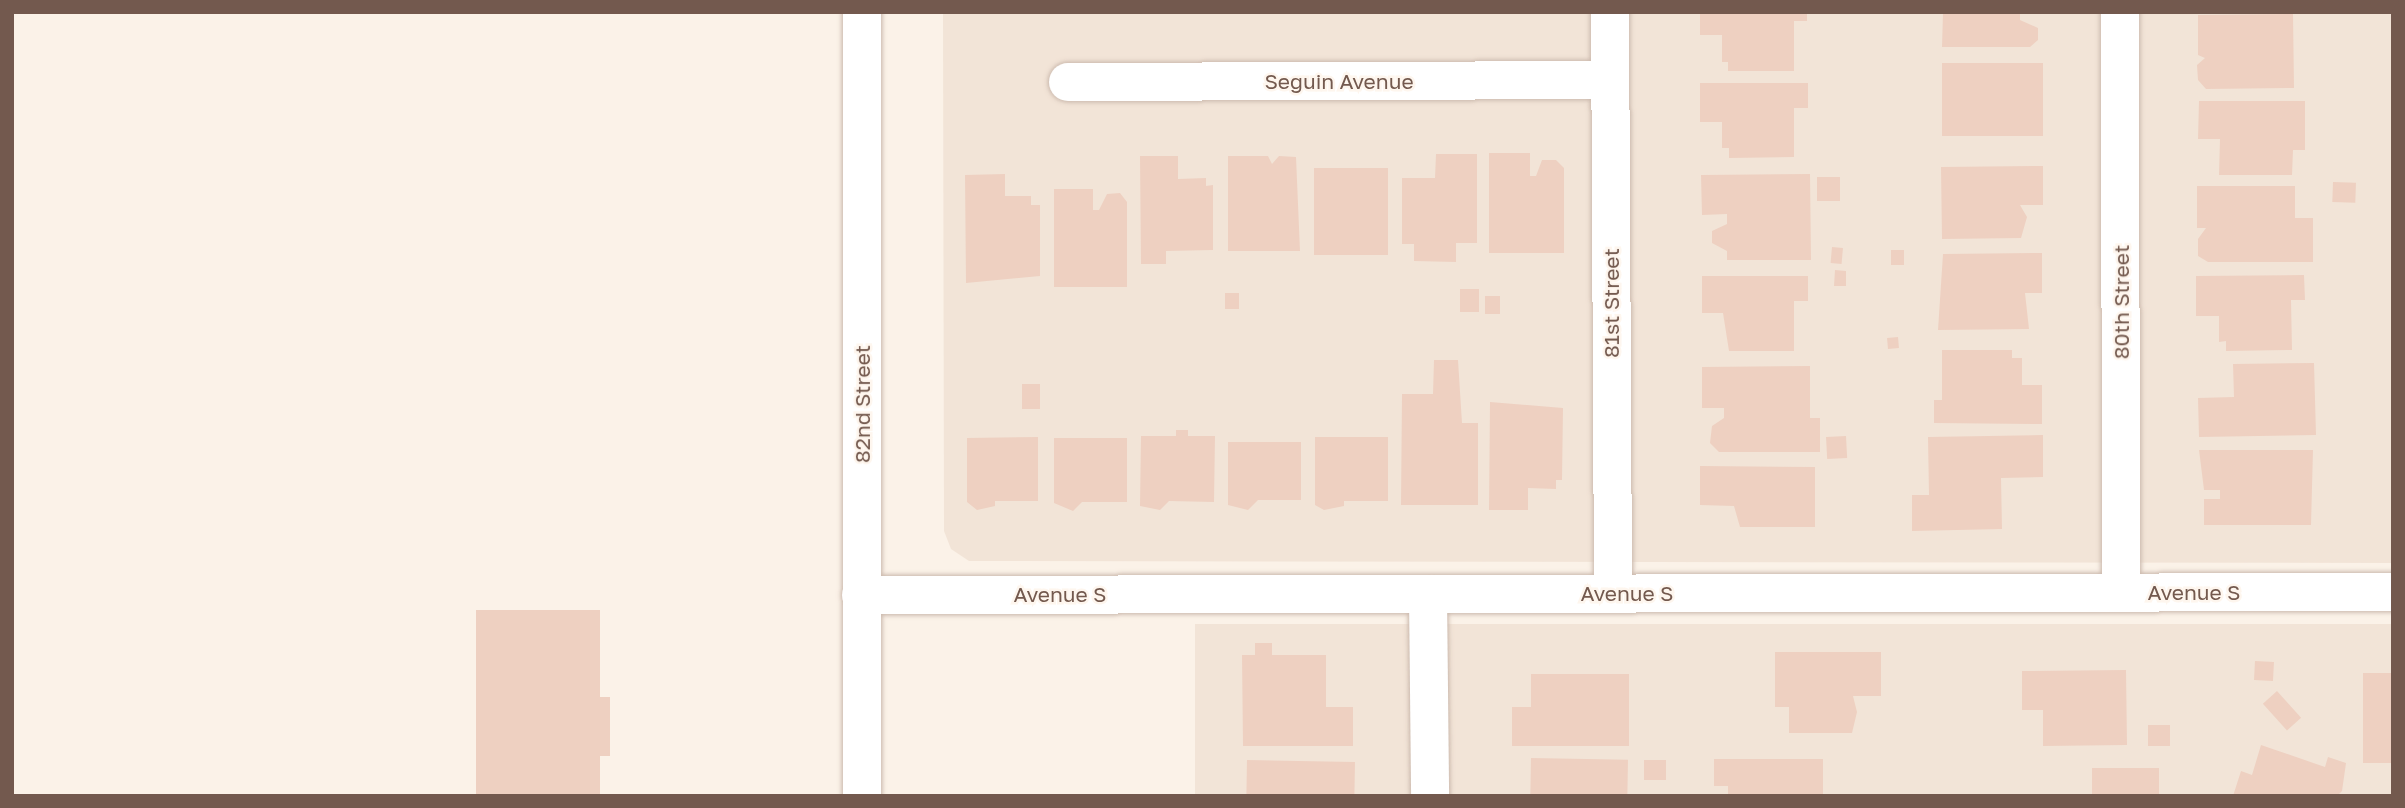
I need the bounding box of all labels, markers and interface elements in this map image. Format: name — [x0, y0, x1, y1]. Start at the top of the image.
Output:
street label: Seguin Avenue — [1264, 68, 1414, 94]
street label: 80th Street — [2108, 245, 2134, 359]
street label: 81st Street — [1598, 248, 1624, 358]
street label: 82nd Street — [849, 345, 875, 463]
street label: Avenue S — [2148, 579, 2240, 605]
street label: Avenue S — [1581, 580, 1673, 606]
street label: Avenue S — [1014, 581, 1106, 607]

